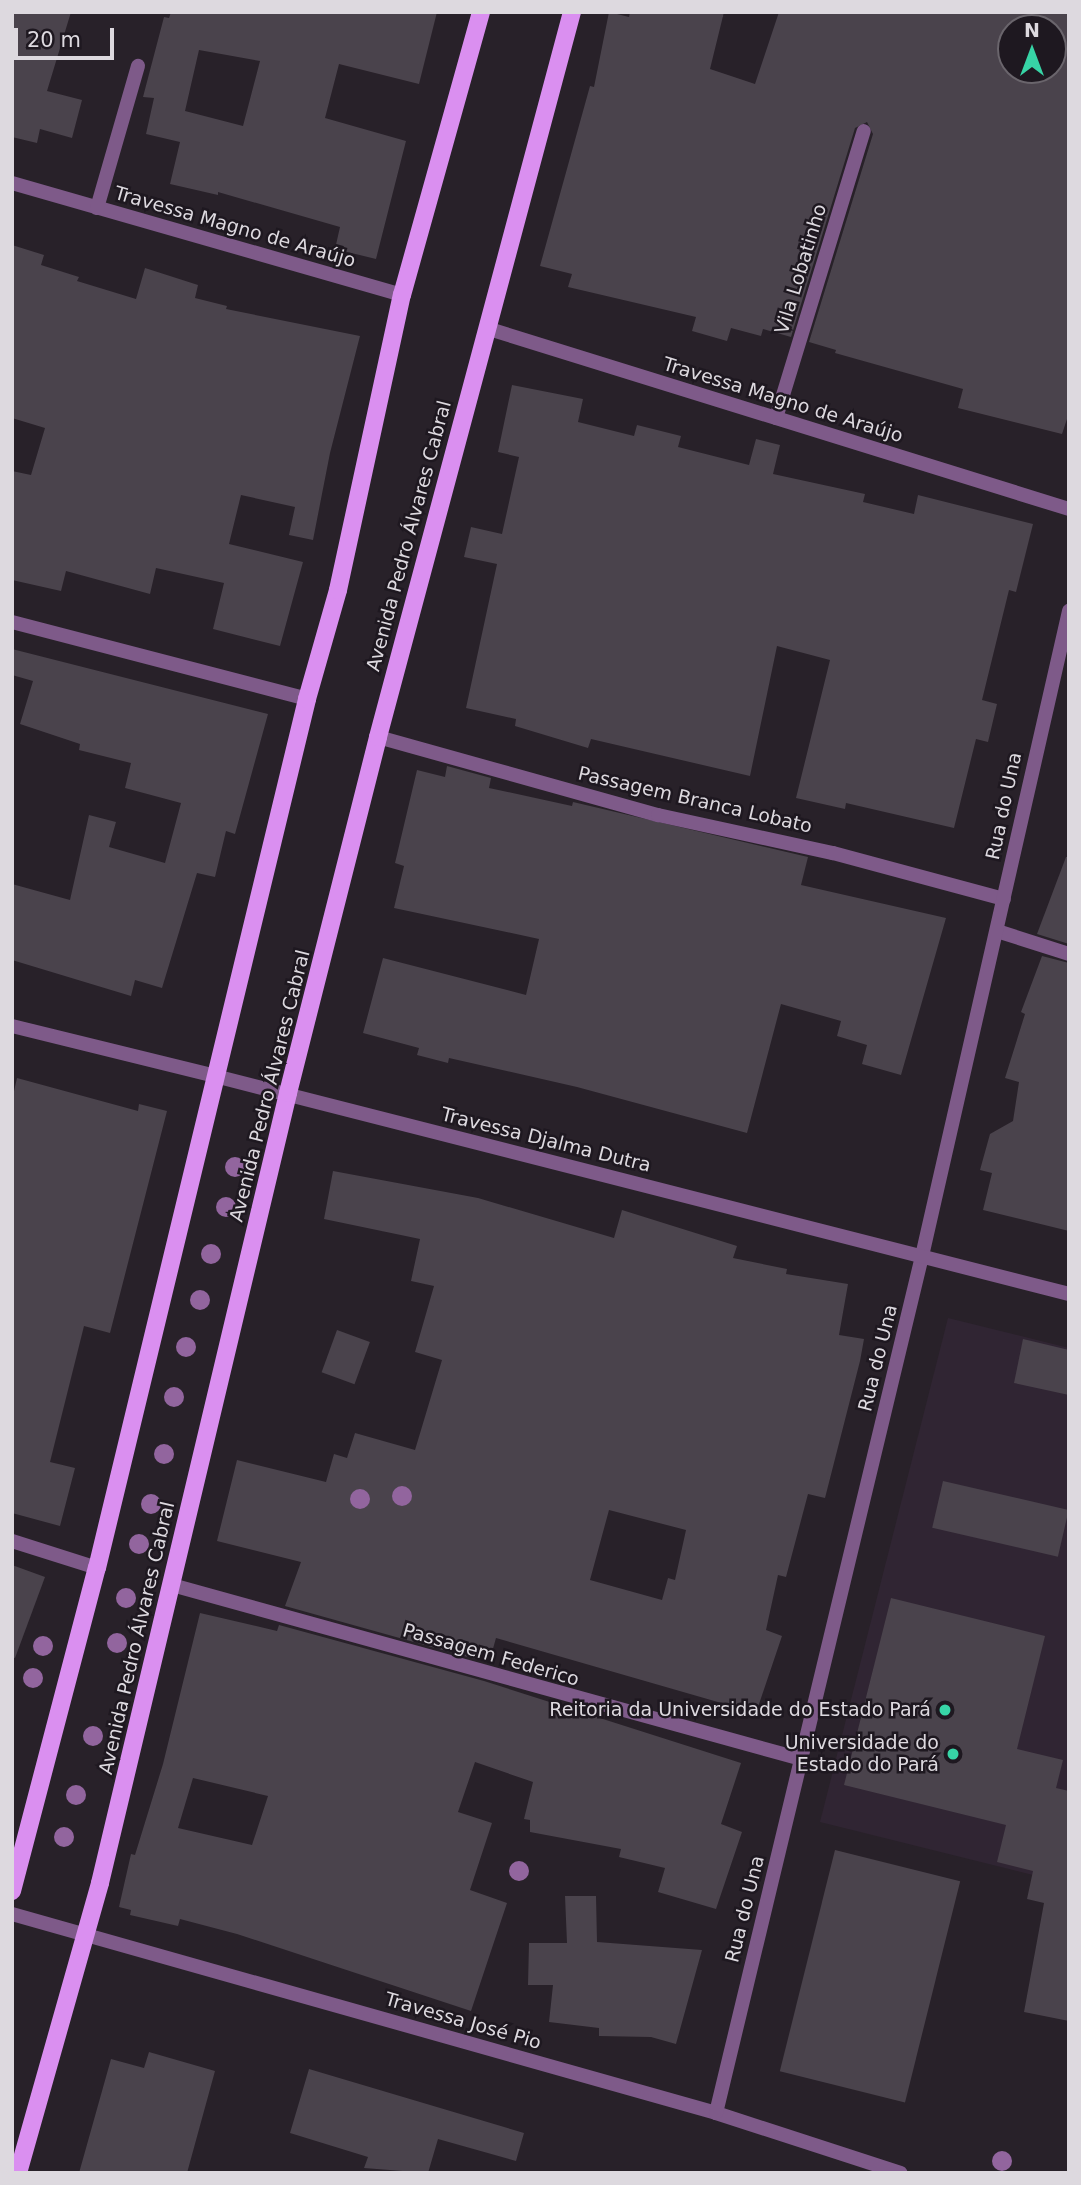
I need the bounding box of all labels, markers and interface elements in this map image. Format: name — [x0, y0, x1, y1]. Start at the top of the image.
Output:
scale bar — [18, 14, 117, 58]
north arrow — [997, 14, 1067, 84]
text: N — [1024, 19, 1040, 41]
text: 20 m — [27, 28, 81, 52]
street label: Travessa Magno de Araújo — [112, 182, 358, 272]
street label: Vila Lobatinho — [770, 201, 832, 337]
street label: Travessa Magno de Araújo — [660, 353, 906, 447]
street label: Avenida Pedro Álvares Cabral — [362, 398, 456, 674]
street label: Rua do Una — [981, 750, 1027, 862]
street label: Passagem Branca Lobato — [576, 762, 814, 838]
street label: Avenida Pedro Álvares Cabral — [225, 948, 315, 1224]
street label: Travessa Djalma Dutra — [439, 1103, 653, 1177]
street label: Rua do Una — [854, 1302, 902, 1414]
street label: Avenida Pedro Álvares Cabral — [94, 1499, 180, 1777]
street label: Passagem Federico — [400, 1619, 582, 1691]
place label: Reitoria da Universidade do Estado Pará — [549, 1699, 931, 1721]
marker: Reitoria da Universidade do Estado Pará — [937, 1702, 953, 1718]
place label: Universidade do Estado do Pará — [785, 1732, 939, 1776]
marker: Universidade do Estado do Pará — [945, 1746, 961, 1762]
street label: Rua do Una — [721, 1853, 769, 1965]
street label: Travessa José Pio — [382, 1988, 544, 2054]

